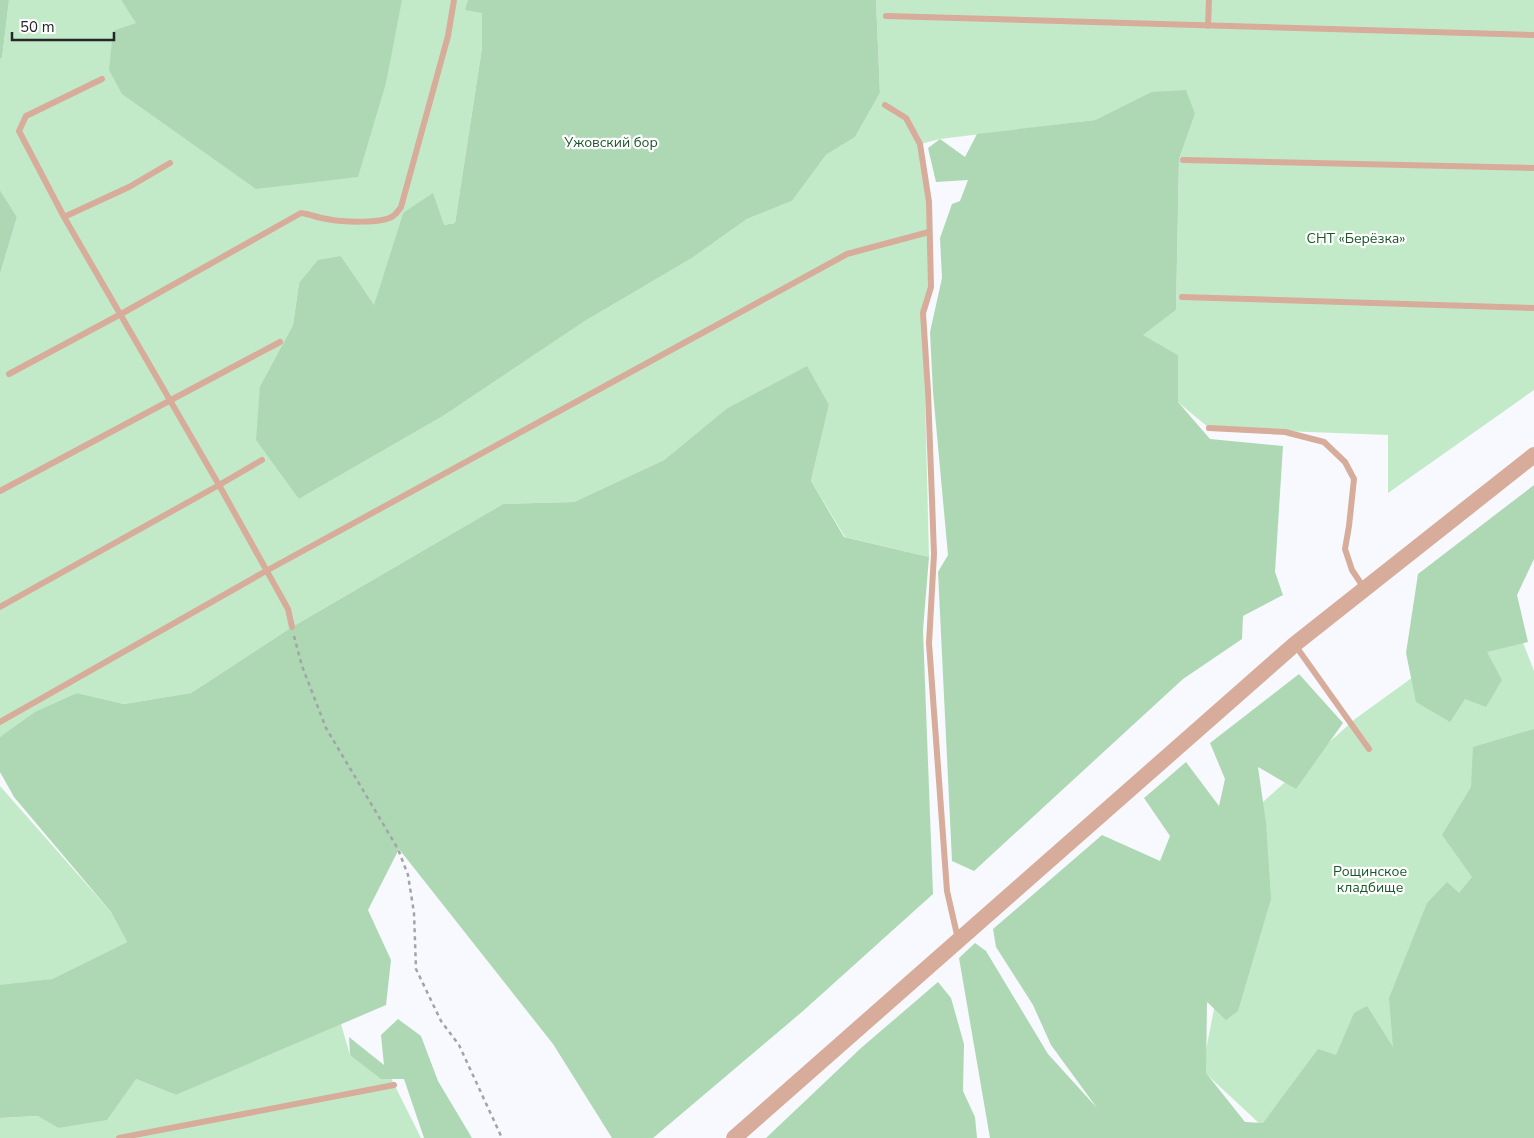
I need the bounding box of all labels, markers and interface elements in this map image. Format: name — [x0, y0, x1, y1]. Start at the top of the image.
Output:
scale bar — [12, 10, 115, 42]
text: 50 m — [20, 17, 55, 37]
park label: Ужовский бор — [563, 133, 658, 152]
park label: СНТ «Берёзка» — [1306, 229, 1406, 248]
park label: Рощинское кладбище — [1333, 862, 1407, 897]

